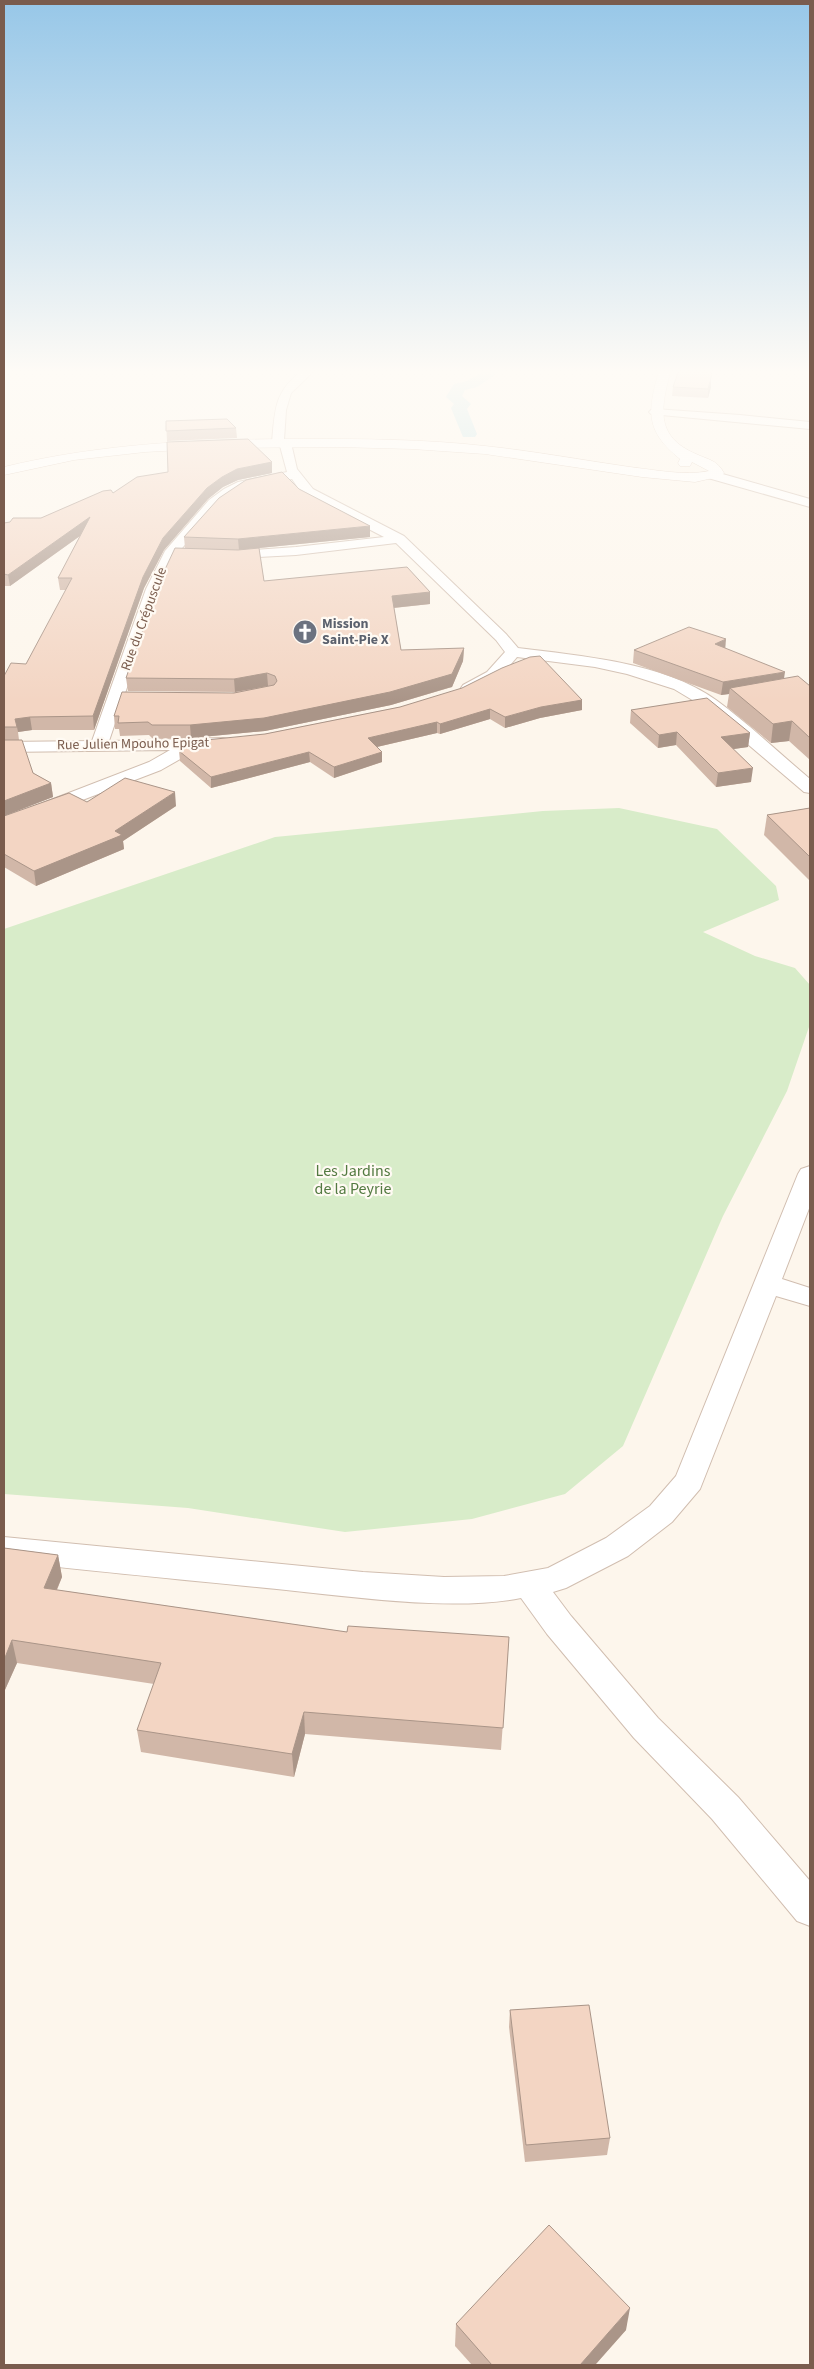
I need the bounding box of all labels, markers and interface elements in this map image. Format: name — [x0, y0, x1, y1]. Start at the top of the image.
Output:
street label: Rue du Crépuscule — [116, 564, 172, 674]
place label: Mission Saint-Pie X — [322, 614, 389, 650]
church icon: Mission Saint-Pie X — [292, 619, 318, 645]
street label: Rue Julien Mpouho Epigat — [57, 733, 210, 755]
park label: Les Jardins de la Peyrie — [315, 1160, 392, 1200]

